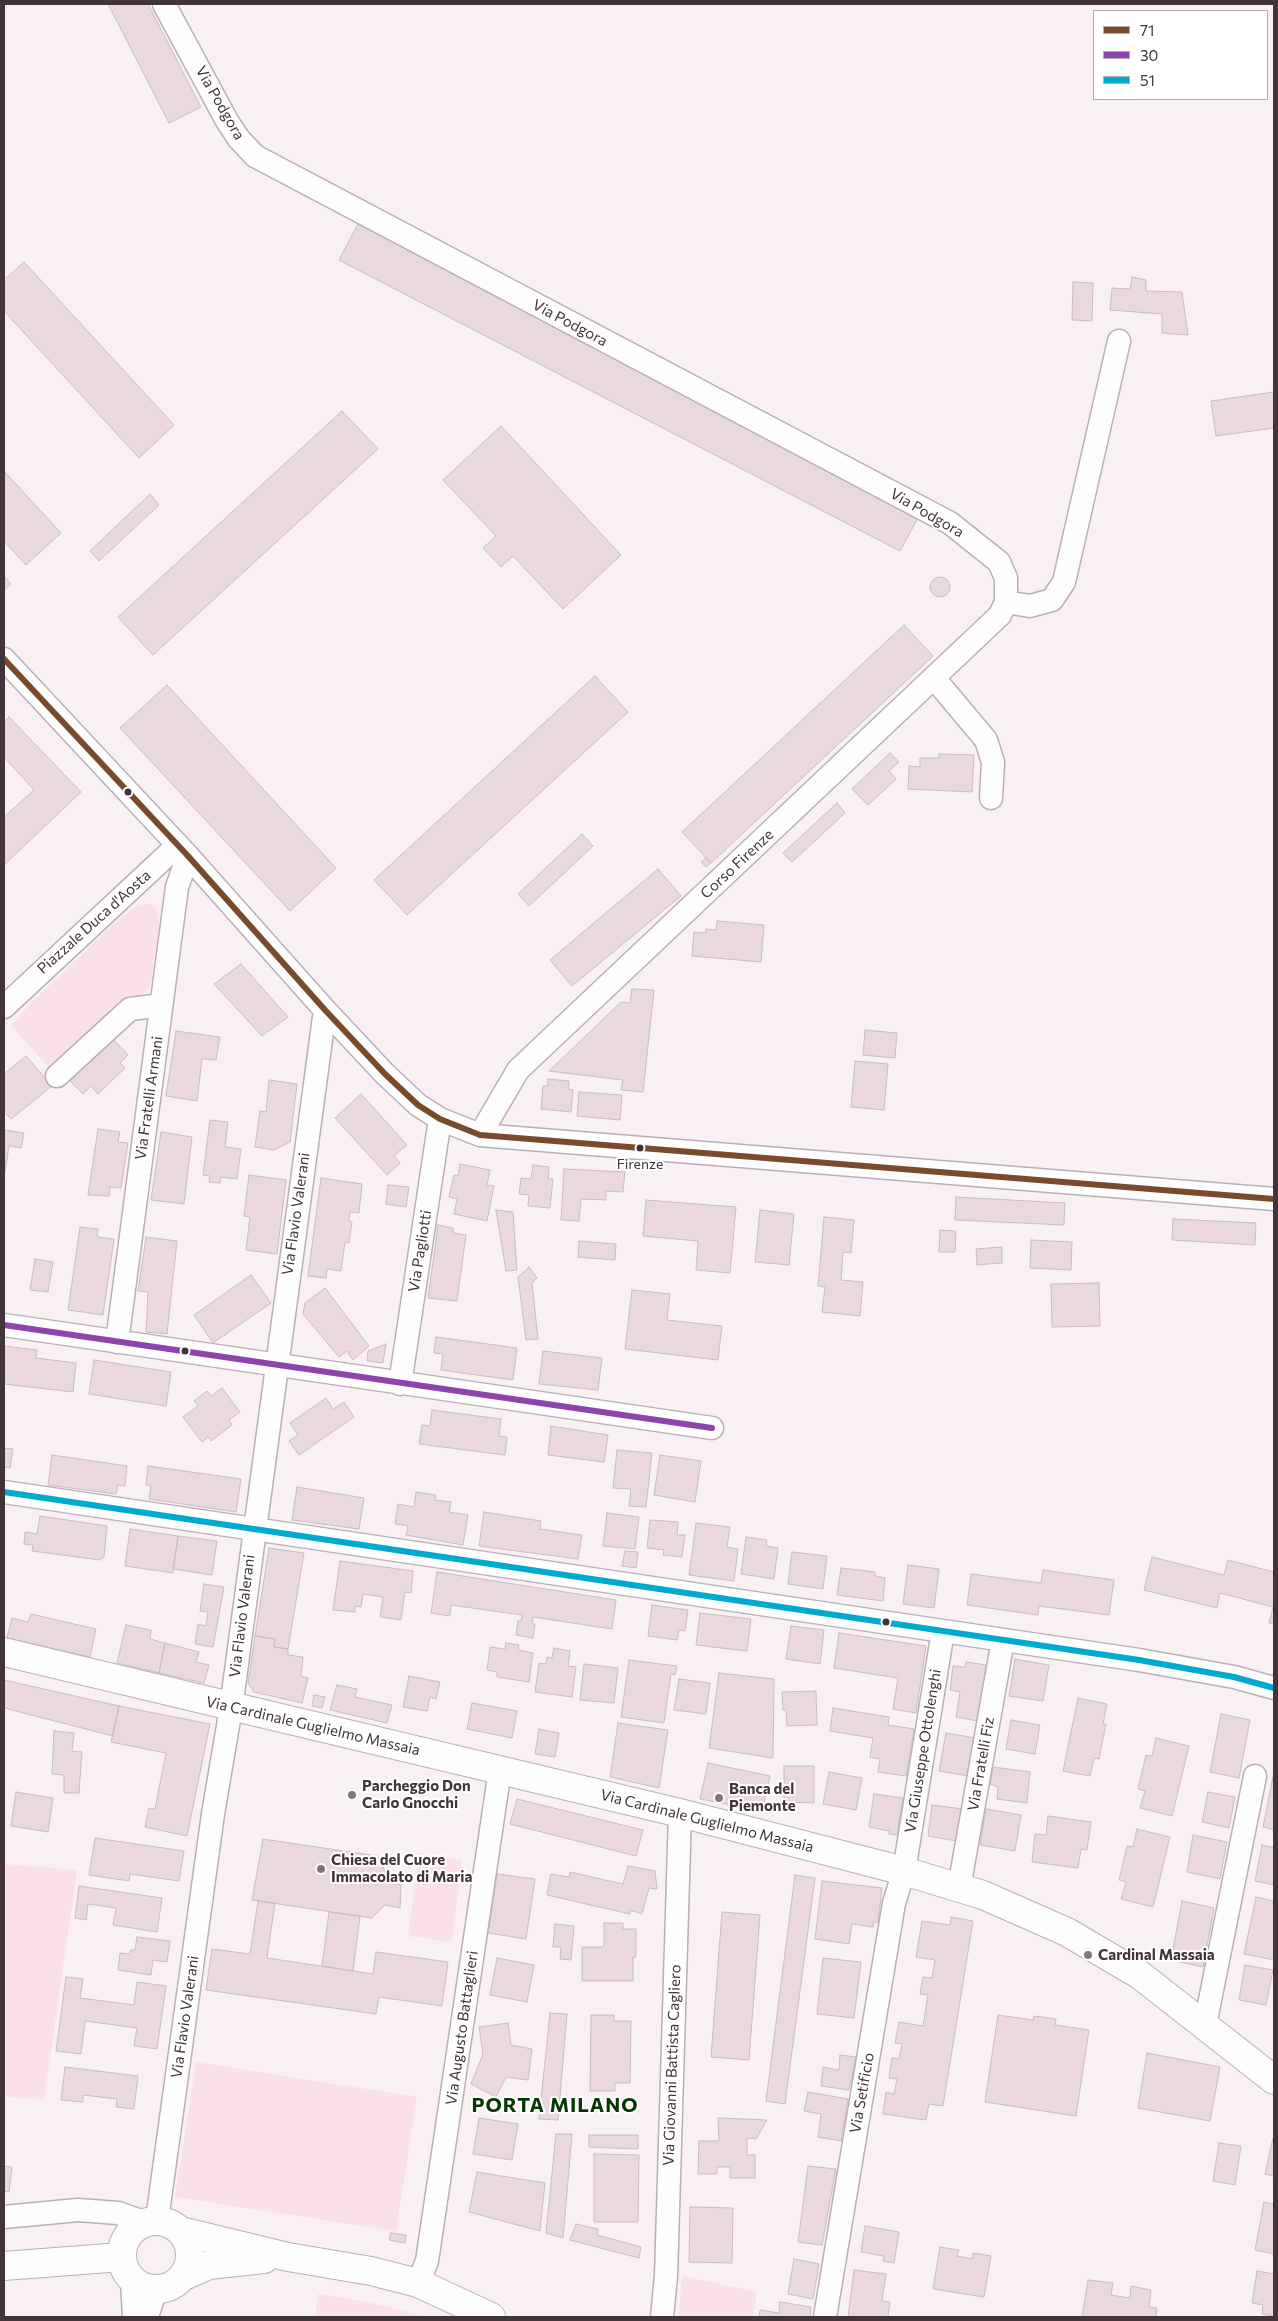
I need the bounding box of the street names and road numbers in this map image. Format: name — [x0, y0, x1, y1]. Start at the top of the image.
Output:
street label: Via Podgora — [192, 63, 248, 143]
street label: Via Podgora — [529, 296, 611, 350]
street label: Via Podgora — [887, 485, 967, 541]
street label: Corso Firenze — [697, 825, 777, 903]
street label: Piazzale Duca d'Aosta — [34, 866, 154, 978]
street label: Via Fratelli Armani — [131, 1035, 167, 1161]
street label: Via Flavio Valerani — [278, 1152, 314, 1276]
street label: Via Pagliotti — [405, 1209, 435, 1293]
street label: Via Flavio Valerani — [226, 1554, 258, 1678]
street label: Via Giuseppe Ottolenghi — [901, 1668, 945, 1834]
street label: Via Cardinale Guglielmo Massaia — [204, 1693, 422, 1759]
street label: Via Fratelli Fiz — [964, 1716, 998, 1812]
street label: Via Cardinale Guglielmo Massaia — [598, 1786, 816, 1856]
street label: Via Augusto Battaglieri — [442, 1950, 482, 2106]
street label: Via Flavio Valerani — [167, 1955, 203, 2079]
street label: Via Giovanni Battista Cagliero — [659, 1964, 685, 2166]
street label: Via Setificio — [846, 2051, 878, 2135]

